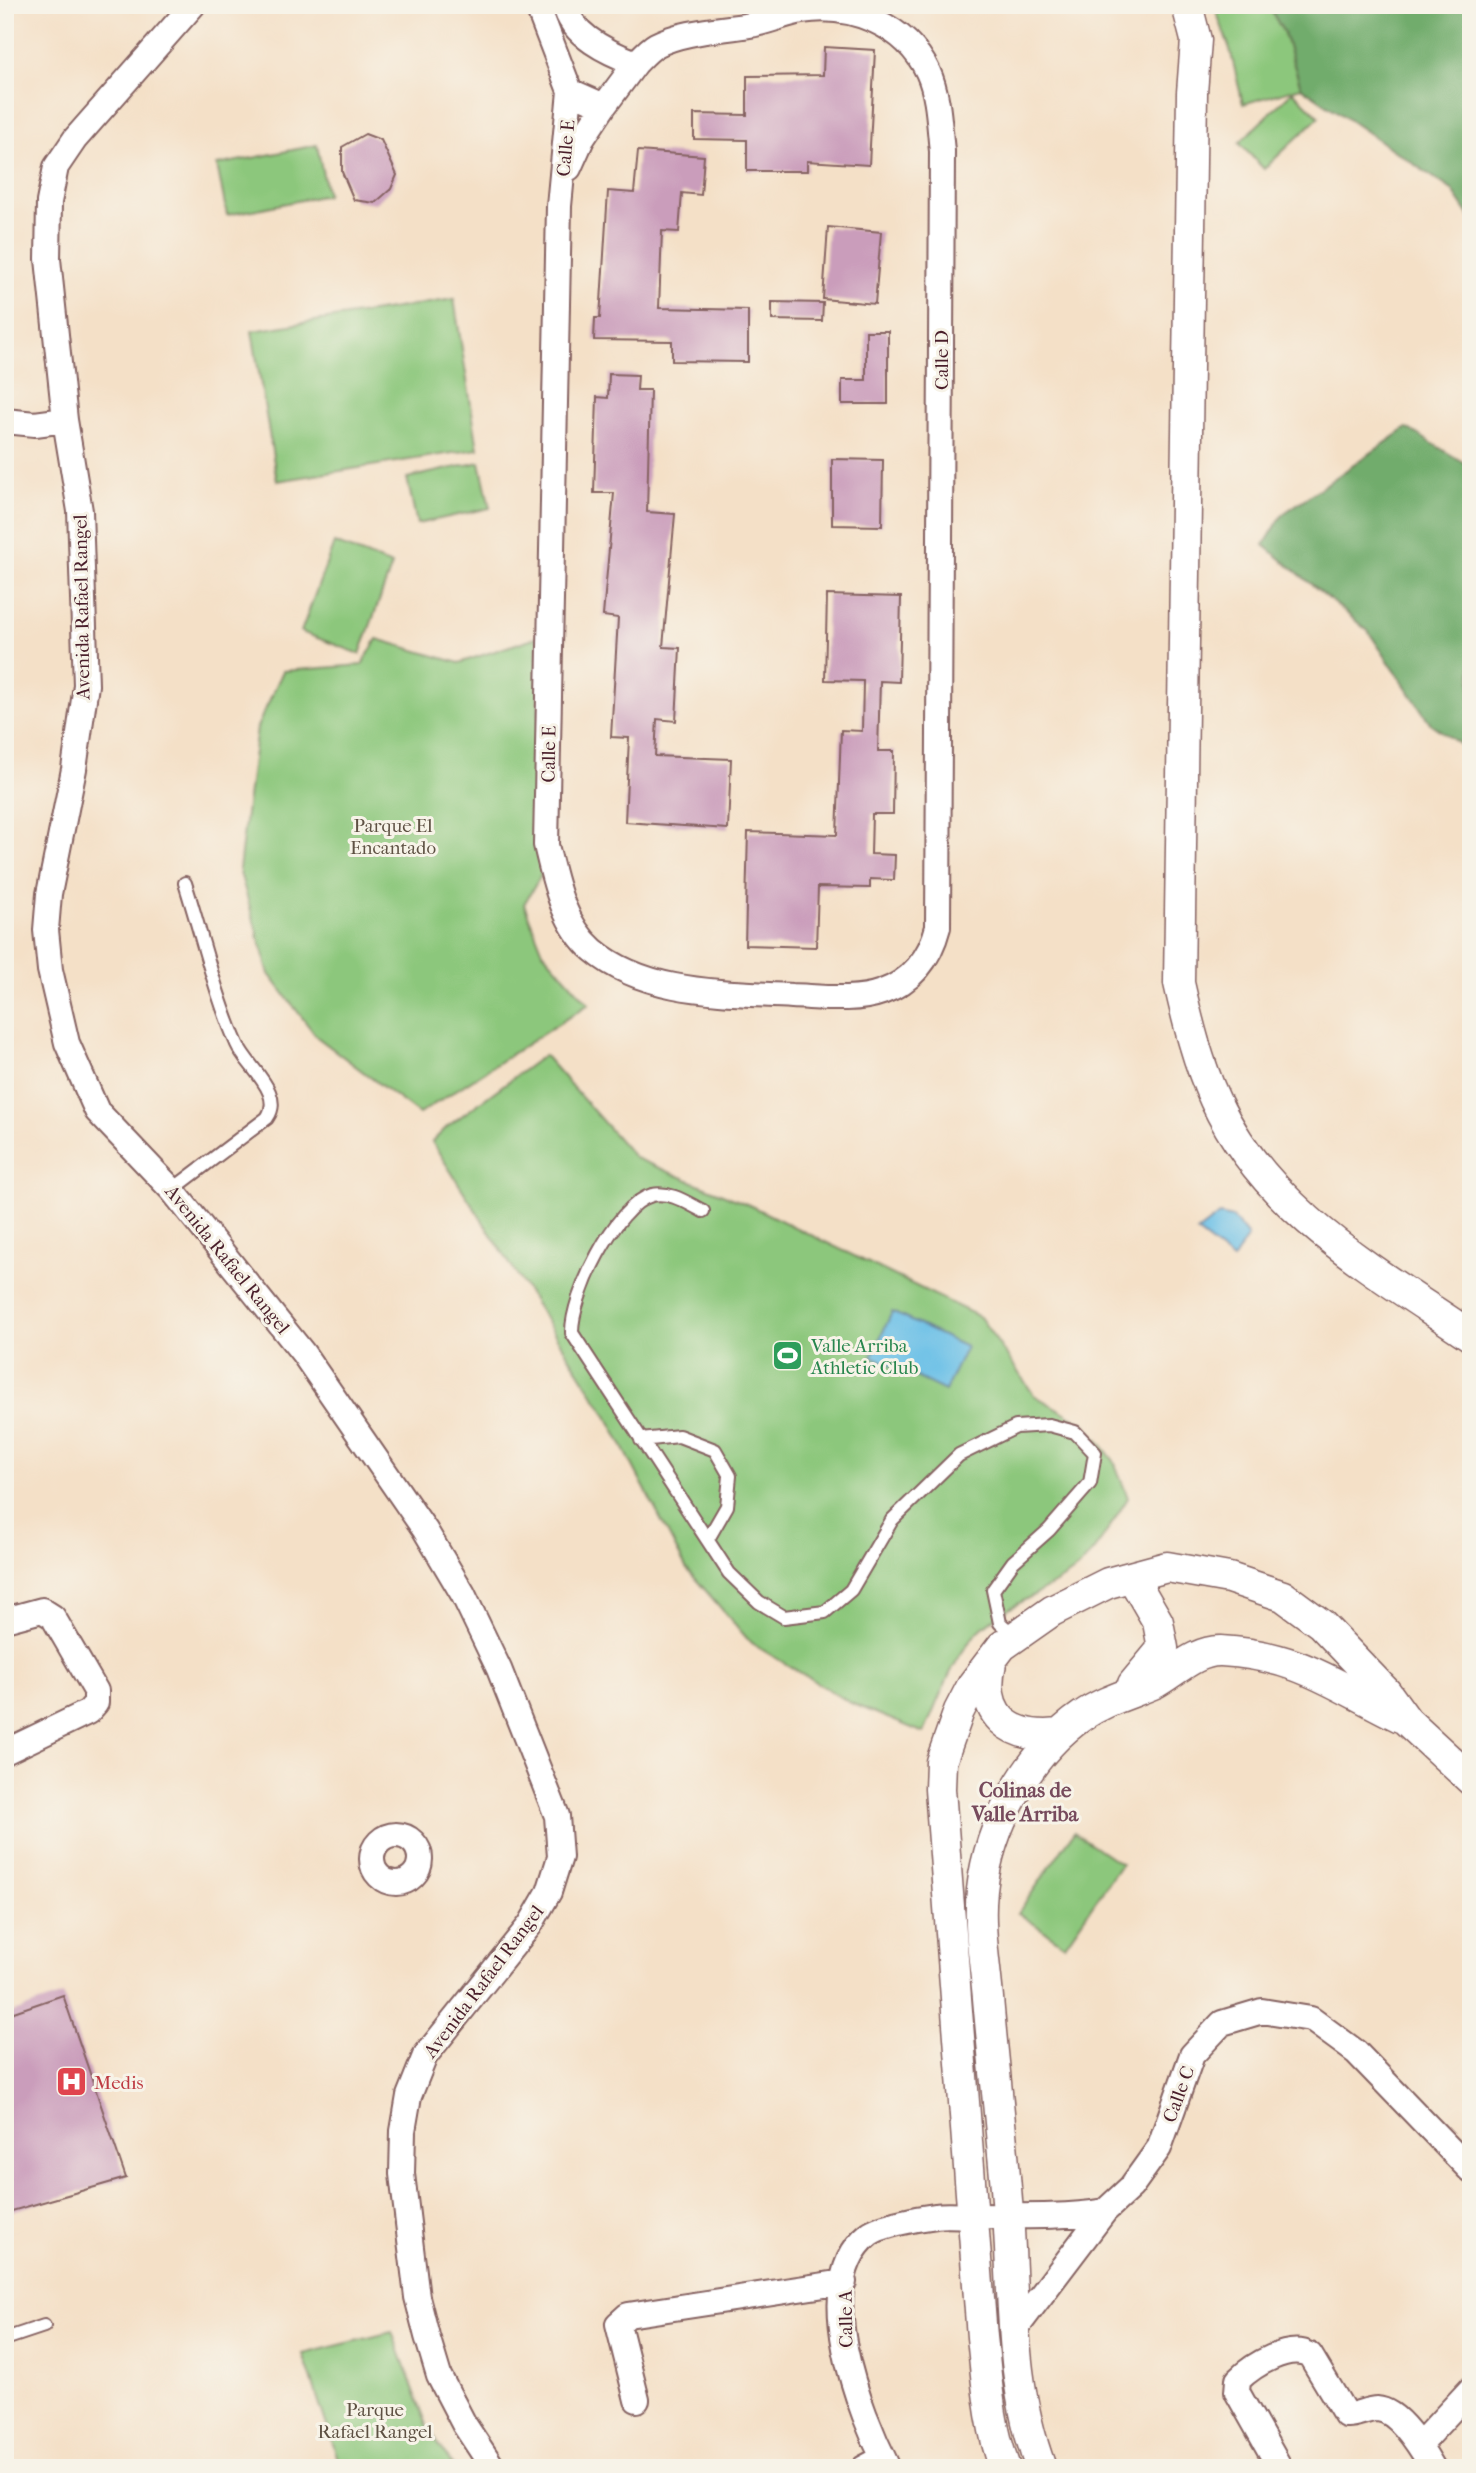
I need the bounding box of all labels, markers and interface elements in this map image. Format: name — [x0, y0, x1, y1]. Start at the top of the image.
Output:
street label: Calle E — [553, 118, 579, 177]
street label: Calle D — [931, 330, 953, 390]
street label: Avenida Rafael Rangel — [69, 514, 95, 701]
street label: Calle E — [538, 725, 561, 783]
park label: Parque El Encantado — [350, 815, 436, 859]
street label: Avenida Rafael Rangel — [160, 1180, 294, 1339]
place label: Valle Arriba Athletic Club — [810, 1335, 918, 1379]
sports icon: Valle Arriba Athletic Club — [771, 1339, 805, 1373]
district label: Colinas de Valle Arriba — [971, 1778, 1080, 1826]
street label: Avenida Rafael Rangel — [419, 1901, 548, 2063]
street label: Calle C — [1159, 2063, 1199, 2125]
hospital icon: Medis — [54, 2065, 88, 2099]
place label: Medis — [94, 2072, 144, 2094]
street label: Calle A — [834, 2289, 858, 2348]
park label: Parque Rafael Rangel — [317, 2399, 433, 2443]

